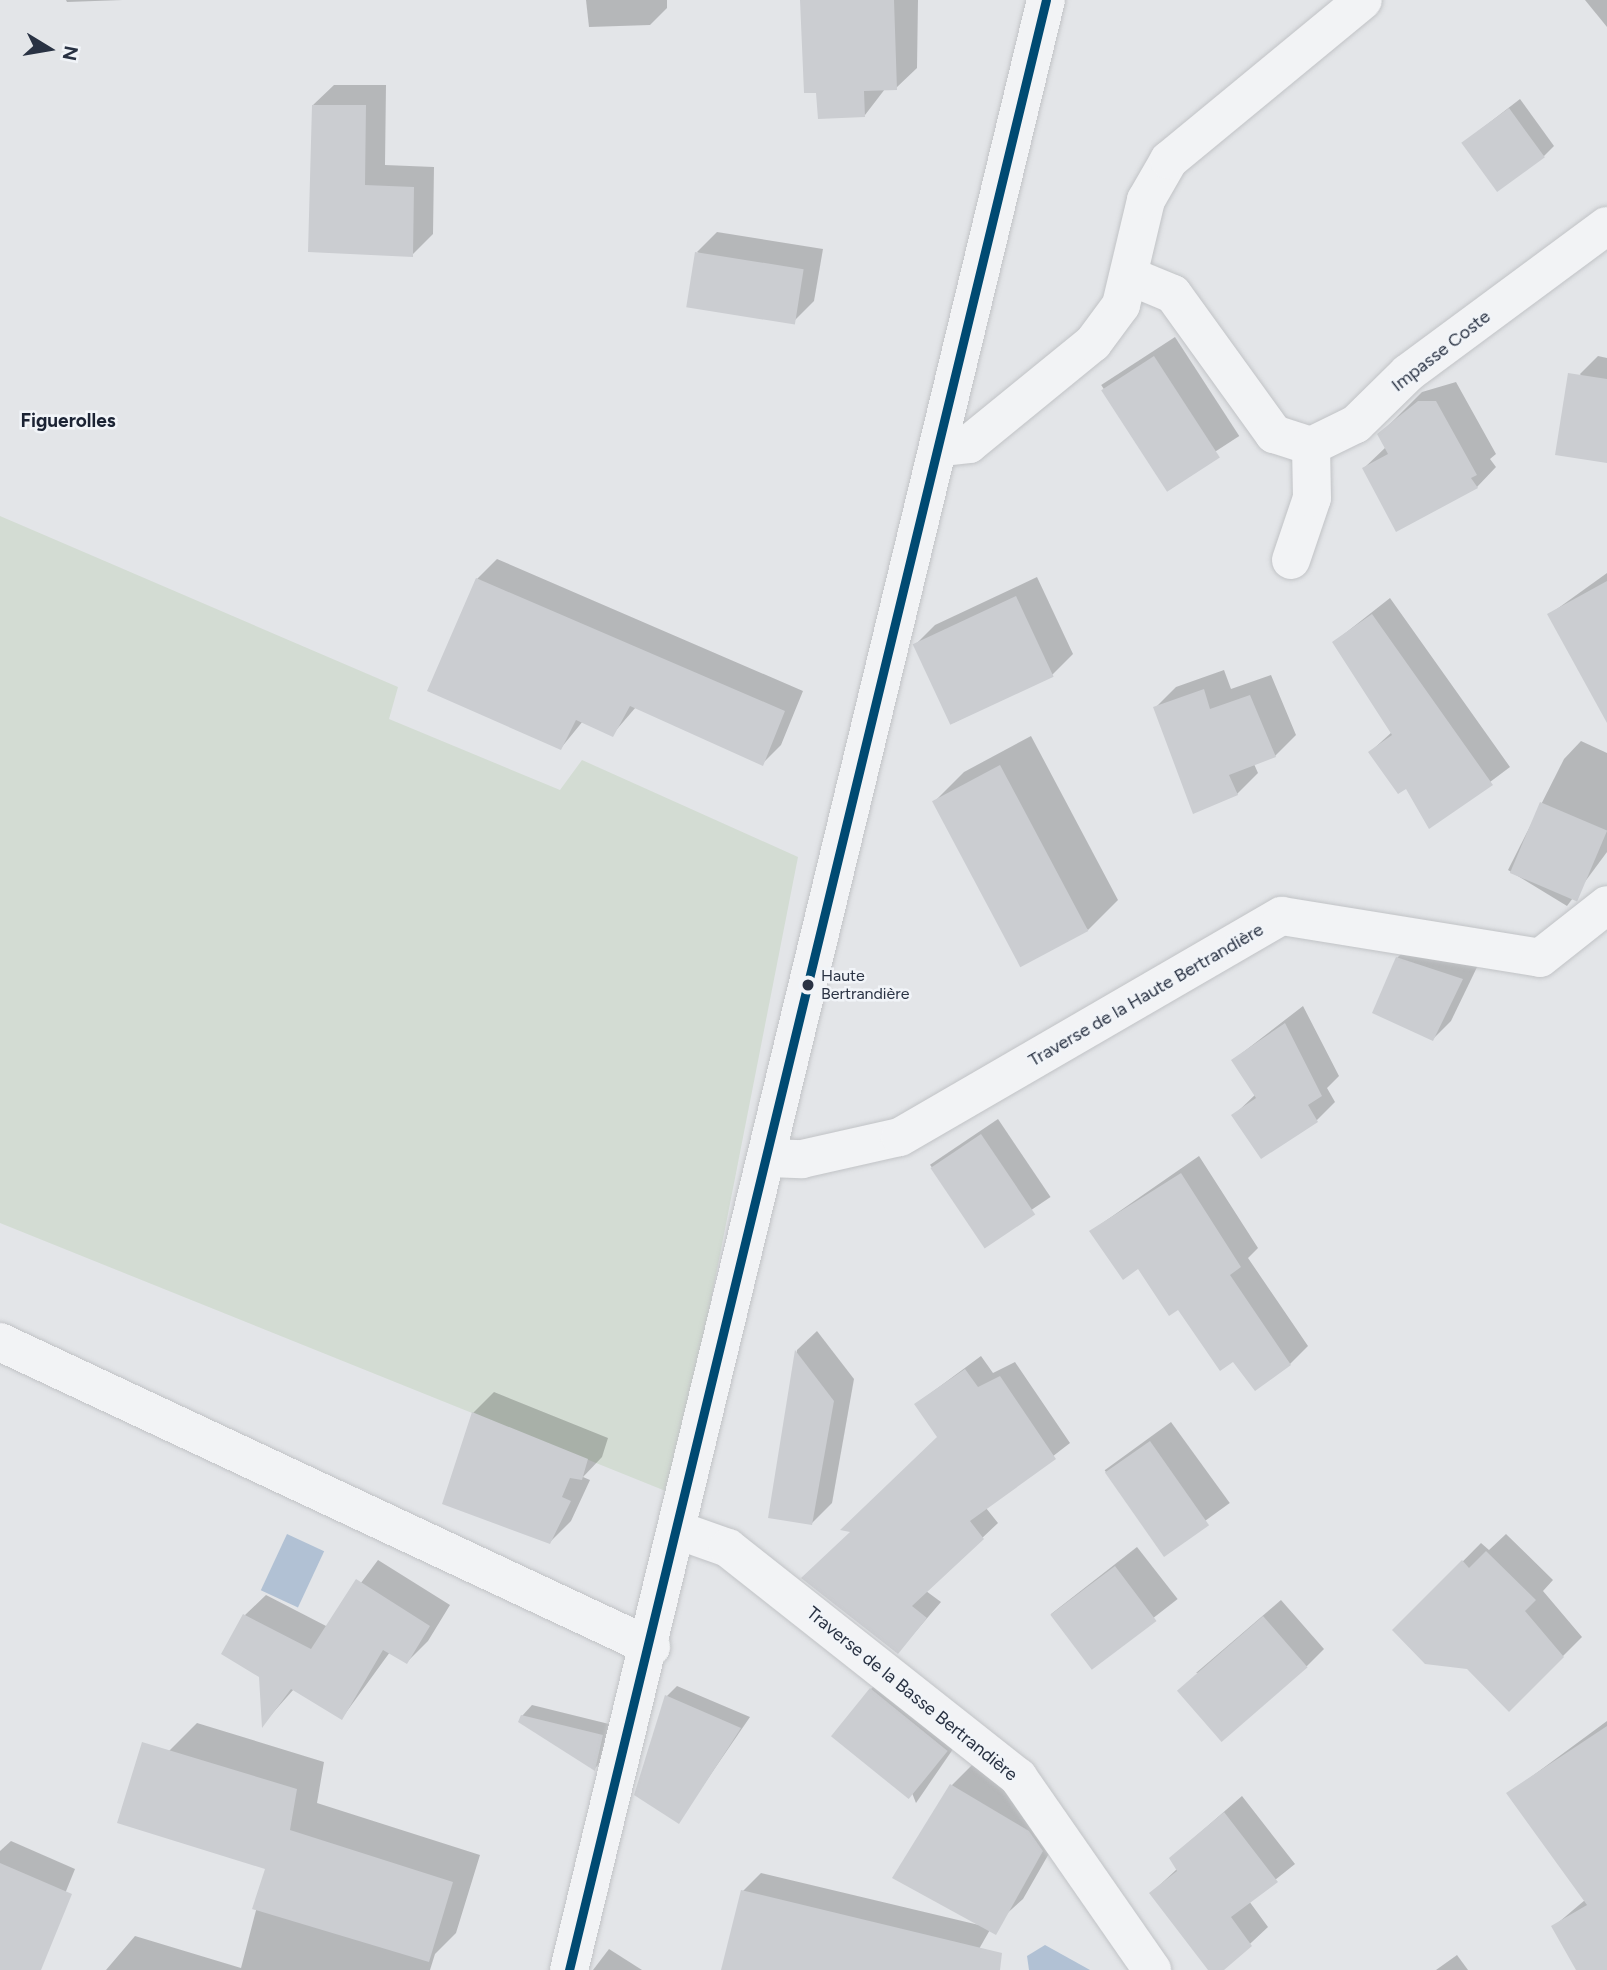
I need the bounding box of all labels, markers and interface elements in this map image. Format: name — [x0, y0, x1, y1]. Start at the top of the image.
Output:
north arrow — [14, 14, 84, 84]
text: N — [57, 44, 83, 63]
street label: Impasse Coste — [1387, 306, 1495, 396]
district label: Figuerolles — [20, 410, 116, 432]
street label: Traverse de la Haute Bertrandière — [1025, 919, 1267, 1071]
place label: Haute Bertrandière — [821, 966, 909, 1004]
marker: Haute Bertrandière — [801, 978, 815, 992]
street label: Traverse de la Basse Bertrandière — [802, 1602, 1022, 1786]

